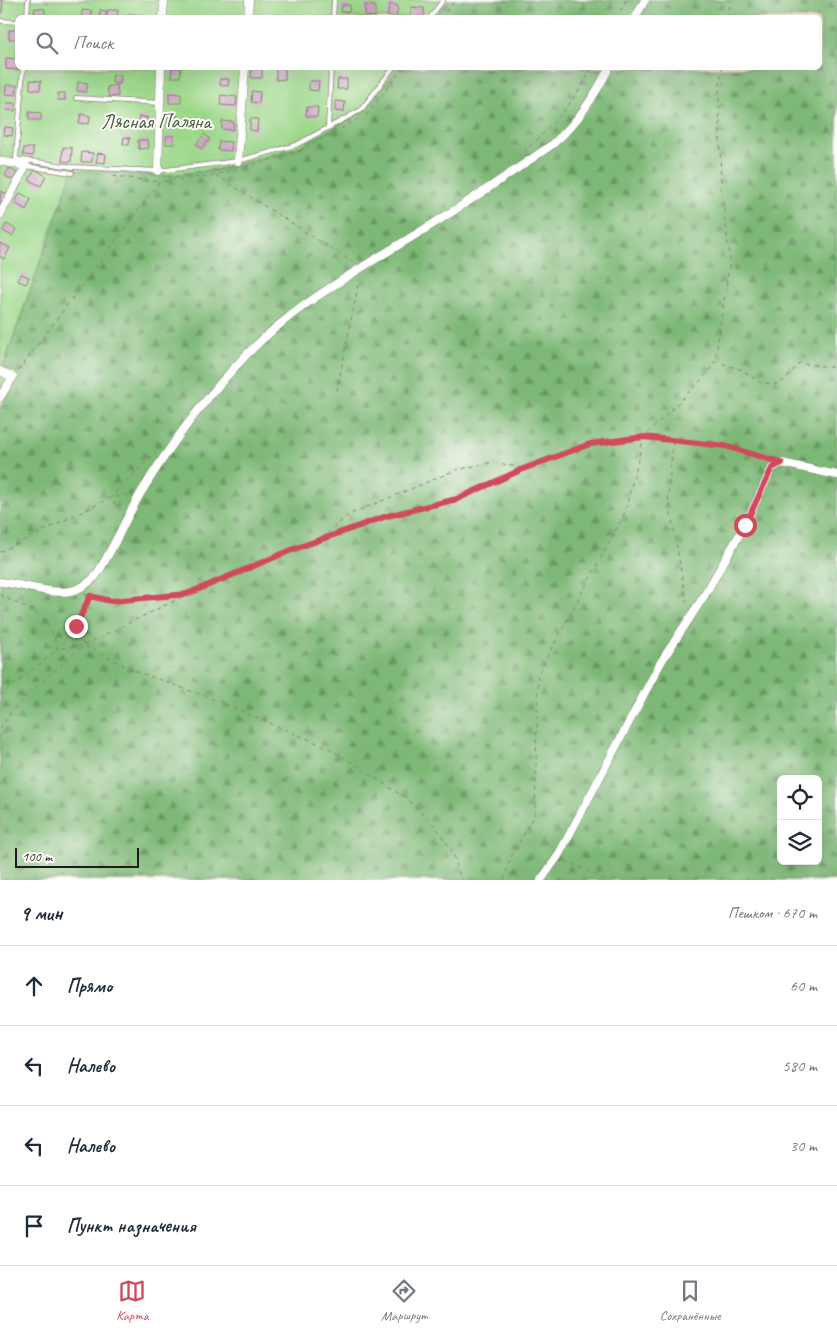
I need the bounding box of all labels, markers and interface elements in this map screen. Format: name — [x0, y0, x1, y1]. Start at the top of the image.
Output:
search box — [15, 15, 822, 70]
icon: search — [33, 29, 61, 57]
text: Поиск — [73, 31, 113, 55]
park label: Лясная Паляна — [101, 108, 213, 134]
route start — [734, 514, 757, 537]
route end — [65, 615, 88, 638]
map controls — [777, 775, 822, 865]
button: locate — [777, 775, 822, 820]
button: layers — [777, 820, 822, 865]
scale bar — [15, 845, 139, 868]
text: 100 m — [22, 848, 52, 865]
text: 9 мин — [20, 900, 62, 926]
text: Пешком · 670 m — [728, 903, 817, 923]
icon: ahead — [20, 972, 48, 1000]
text: Прямо — [67, 974, 112, 998]
text: 60 m — [790, 976, 817, 996]
icon: left — [20, 1052, 48, 1080]
text: Налево — [67, 1054, 115, 1078]
text: 580 m — [783, 1056, 817, 1076]
icon: left — [20, 1132, 48, 1160]
text: Налево — [67, 1134, 115, 1158]
text: 30 m — [790, 1136, 817, 1156]
icon: arrive — [20, 1212, 48, 1240]
text: Пункт назначения — [67, 1214, 196, 1238]
tab: Карта — [116, 1277, 148, 1324]
tab: Маршрут — [381, 1277, 427, 1324]
tab: Сохранённые — [660, 1277, 721, 1324]

